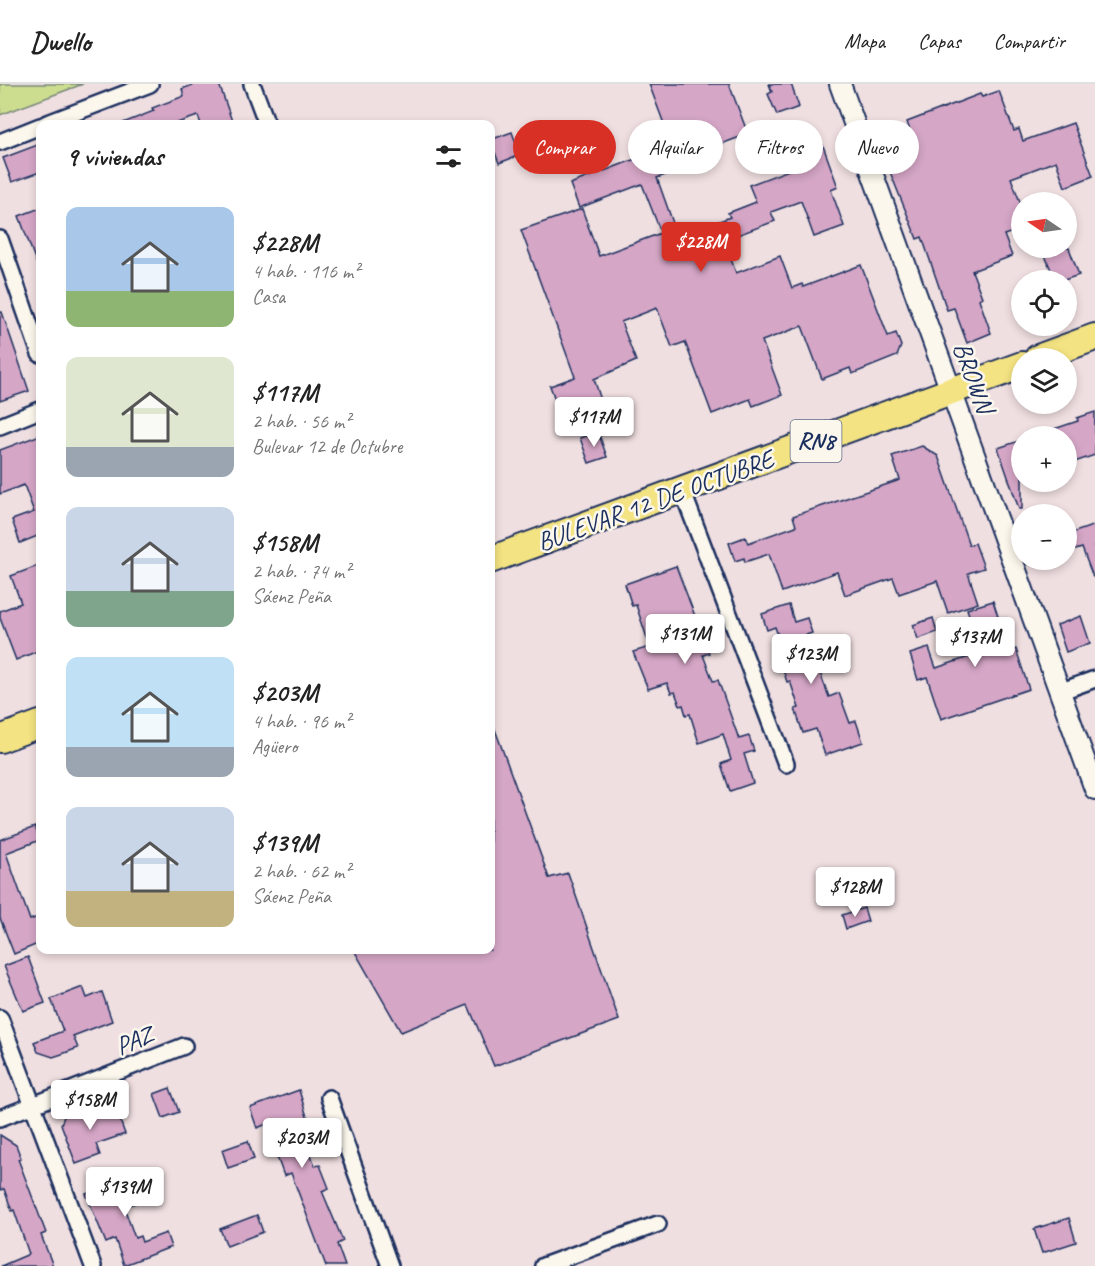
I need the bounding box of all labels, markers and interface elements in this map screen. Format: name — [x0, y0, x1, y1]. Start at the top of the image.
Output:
text: Dwello — [30, 24, 91, 59]
text: Mapa — [844, 28, 885, 54]
text: Capas — [918, 28, 961, 54]
text: Compartir — [994, 28, 1065, 54]
chip: Comprar — [513, 120, 616, 174]
chip: Alquilar — [628, 120, 723, 174]
chip: Filtros — [735, 120, 823, 174]
chip: Nuevo — [835, 120, 919, 174]
text: 9 viviendas — [66, 140, 163, 173]
icon: filters — [432, 140, 465, 173]
north arrow — [1011, 192, 1077, 258]
map controls — [1011, 192, 1077, 570]
pin: $228M — [659, 222, 743, 273]
text: $228M — [252, 226, 318, 259]
text: $228M — [676, 229, 726, 254]
icon: home — [114, 231, 186, 303]
text: 4 hab. · 116 m² — [252, 259, 359, 284]
button: locate — [1011, 270, 1077, 336]
text: Casa — [252, 284, 285, 309]
street label: BROWN — [946, 337, 1003, 421]
button: layers — [1011, 348, 1077, 414]
text: $117M — [252, 376, 318, 409]
icon: home — [114, 381, 186, 453]
pin: $117M — [552, 397, 636, 448]
text: $117M — [569, 404, 619, 429]
text: 2 hab. · 56 m² — [252, 409, 350, 434]
road number: RN8 — [790, 420, 842, 462]
button: + — [1011, 426, 1077, 492]
text: Bulevar 12 de Octubre — [252, 434, 402, 459]
street label: BULEVAR 12 DE OCTUBRE — [532, 441, 781, 559]
button: − — [1011, 504, 1077, 570]
text: $158M — [252, 526, 317, 559]
icon: home — [114, 531, 186, 603]
text: 2 hab. · 74 m² — [252, 559, 350, 584]
text: Sáenz Peña — [252, 584, 331, 609]
pin: $131M — [643, 614, 727, 665]
pin: $137M — [933, 617, 1017, 668]
text: $131M — [660, 621, 710, 646]
text: $137M — [950, 624, 1000, 649]
pin: $123M — [769, 634, 853, 685]
text: $123M — [786, 641, 836, 666]
text: $203M — [252, 676, 318, 709]
icon: home — [114, 681, 186, 753]
text: 4 hab. · 96 m² — [252, 709, 350, 734]
text: Agüero — [252, 734, 297, 759]
text: $139M — [252, 826, 317, 859]
icon: home — [114, 831, 186, 903]
text: 2 hab. · 62 m² — [252, 859, 350, 884]
pin: $128M — [813, 867, 897, 918]
text: $128M — [830, 874, 880, 899]
text: Sáenz Peña — [252, 884, 331, 909]
street label: PAZ — [111, 1017, 161, 1063]
pin: $158M — [48, 1080, 132, 1131]
text: $158M — [65, 1087, 115, 1112]
pin: $203M — [260, 1118, 344, 1169]
text: $203M — [277, 1125, 327, 1150]
pin: $139M — [83, 1167, 167, 1218]
text: $139M — [100, 1174, 150, 1199]

